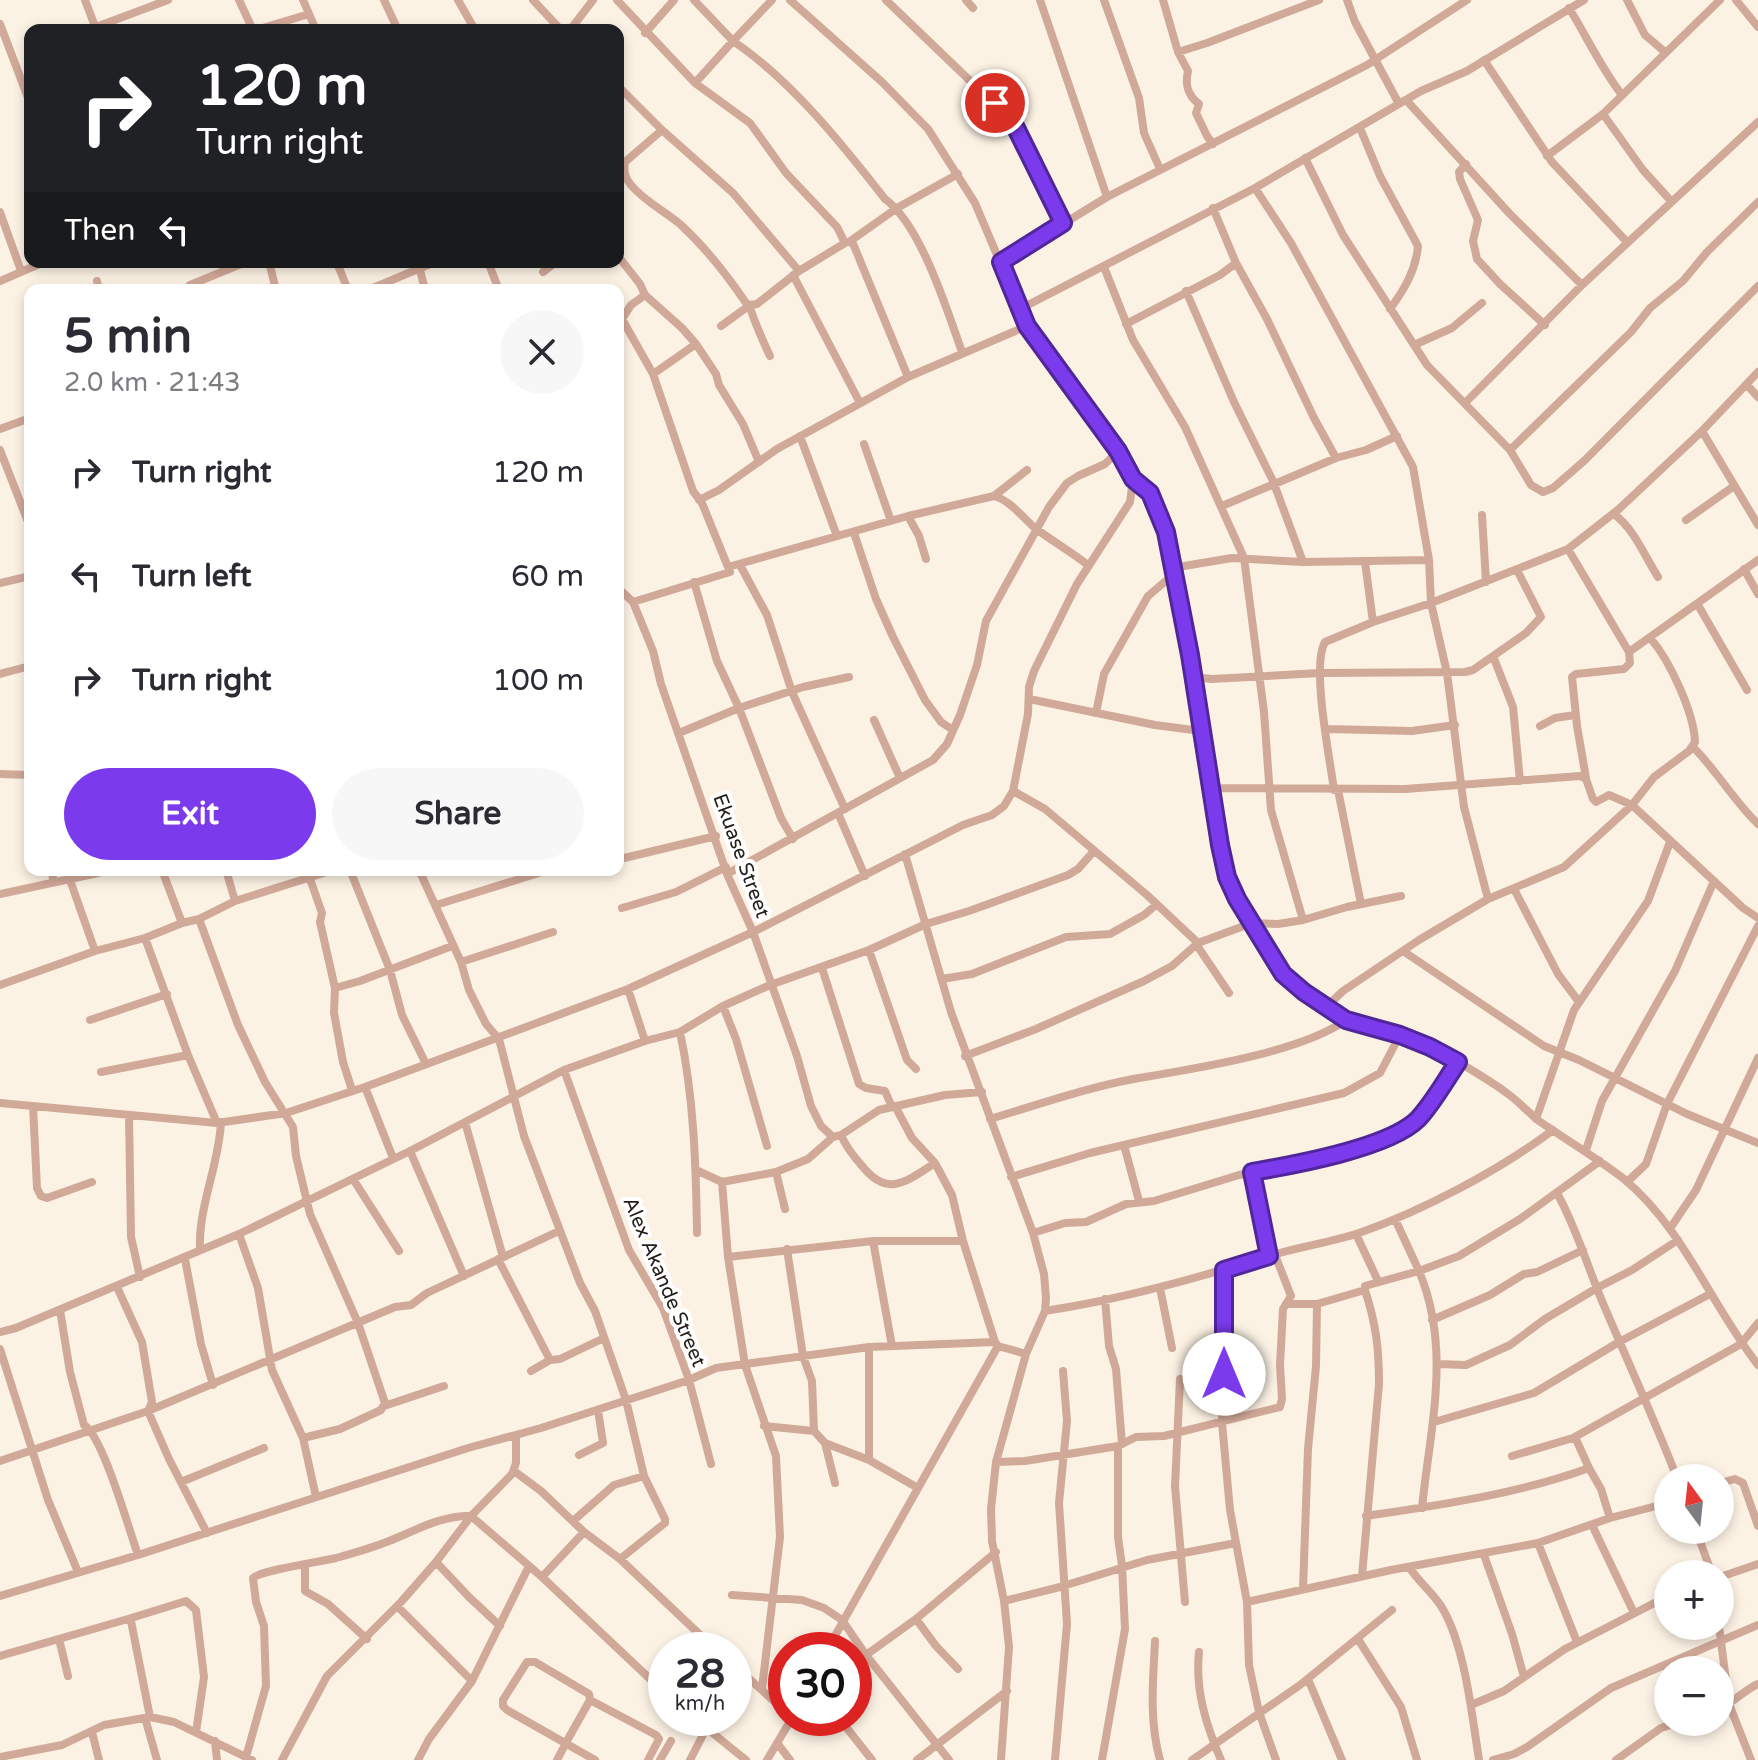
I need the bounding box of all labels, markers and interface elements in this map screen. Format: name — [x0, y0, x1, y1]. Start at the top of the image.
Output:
text: 120 m — [196, 53, 367, 120]
icon: right — [64, 56, 168, 160]
pin — [961, 69, 1029, 137]
icon: arrive — [973, 81, 1017, 125]
text: Turn right — [196, 121, 363, 164]
icon: left — [152, 208, 196, 252]
text: Then — [64, 212, 136, 249]
text: 5 min — [64, 308, 192, 366]
button: close — [500, 310, 584, 394]
text: 2.0 km · 21:43 — [64, 367, 241, 398]
icon: right — [64, 450, 108, 494]
text: Turn right — [132, 454, 272, 491]
text: 120 m — [492, 454, 584, 491]
icon: left — [64, 554, 108, 598]
text: Turn left — [132, 558, 251, 595]
text: 60 m — [511, 558, 584, 595]
icon: right — [64, 658, 108, 702]
text: Turn right — [132, 662, 272, 699]
text: 100 m — [492, 662, 584, 699]
button: Exit — [64, 768, 316, 860]
button: Share — [332, 768, 584, 860]
street label: Ekuase Street — [707, 791, 775, 922]
street label: Alex Akande Street — [617, 1193, 711, 1371]
position arrow — [1182, 1332, 1266, 1416]
north arrow — [1654, 1464, 1734, 1544]
map controls — [1654, 1464, 1734, 1736]
button: + — [1654, 1560, 1734, 1640]
speed limit sign: 30 — [768, 1632, 872, 1736]
text: 28 — [675, 1650, 725, 1698]
button: − — [1654, 1656, 1734, 1736]
text: km/h — [675, 1692, 725, 1716]

